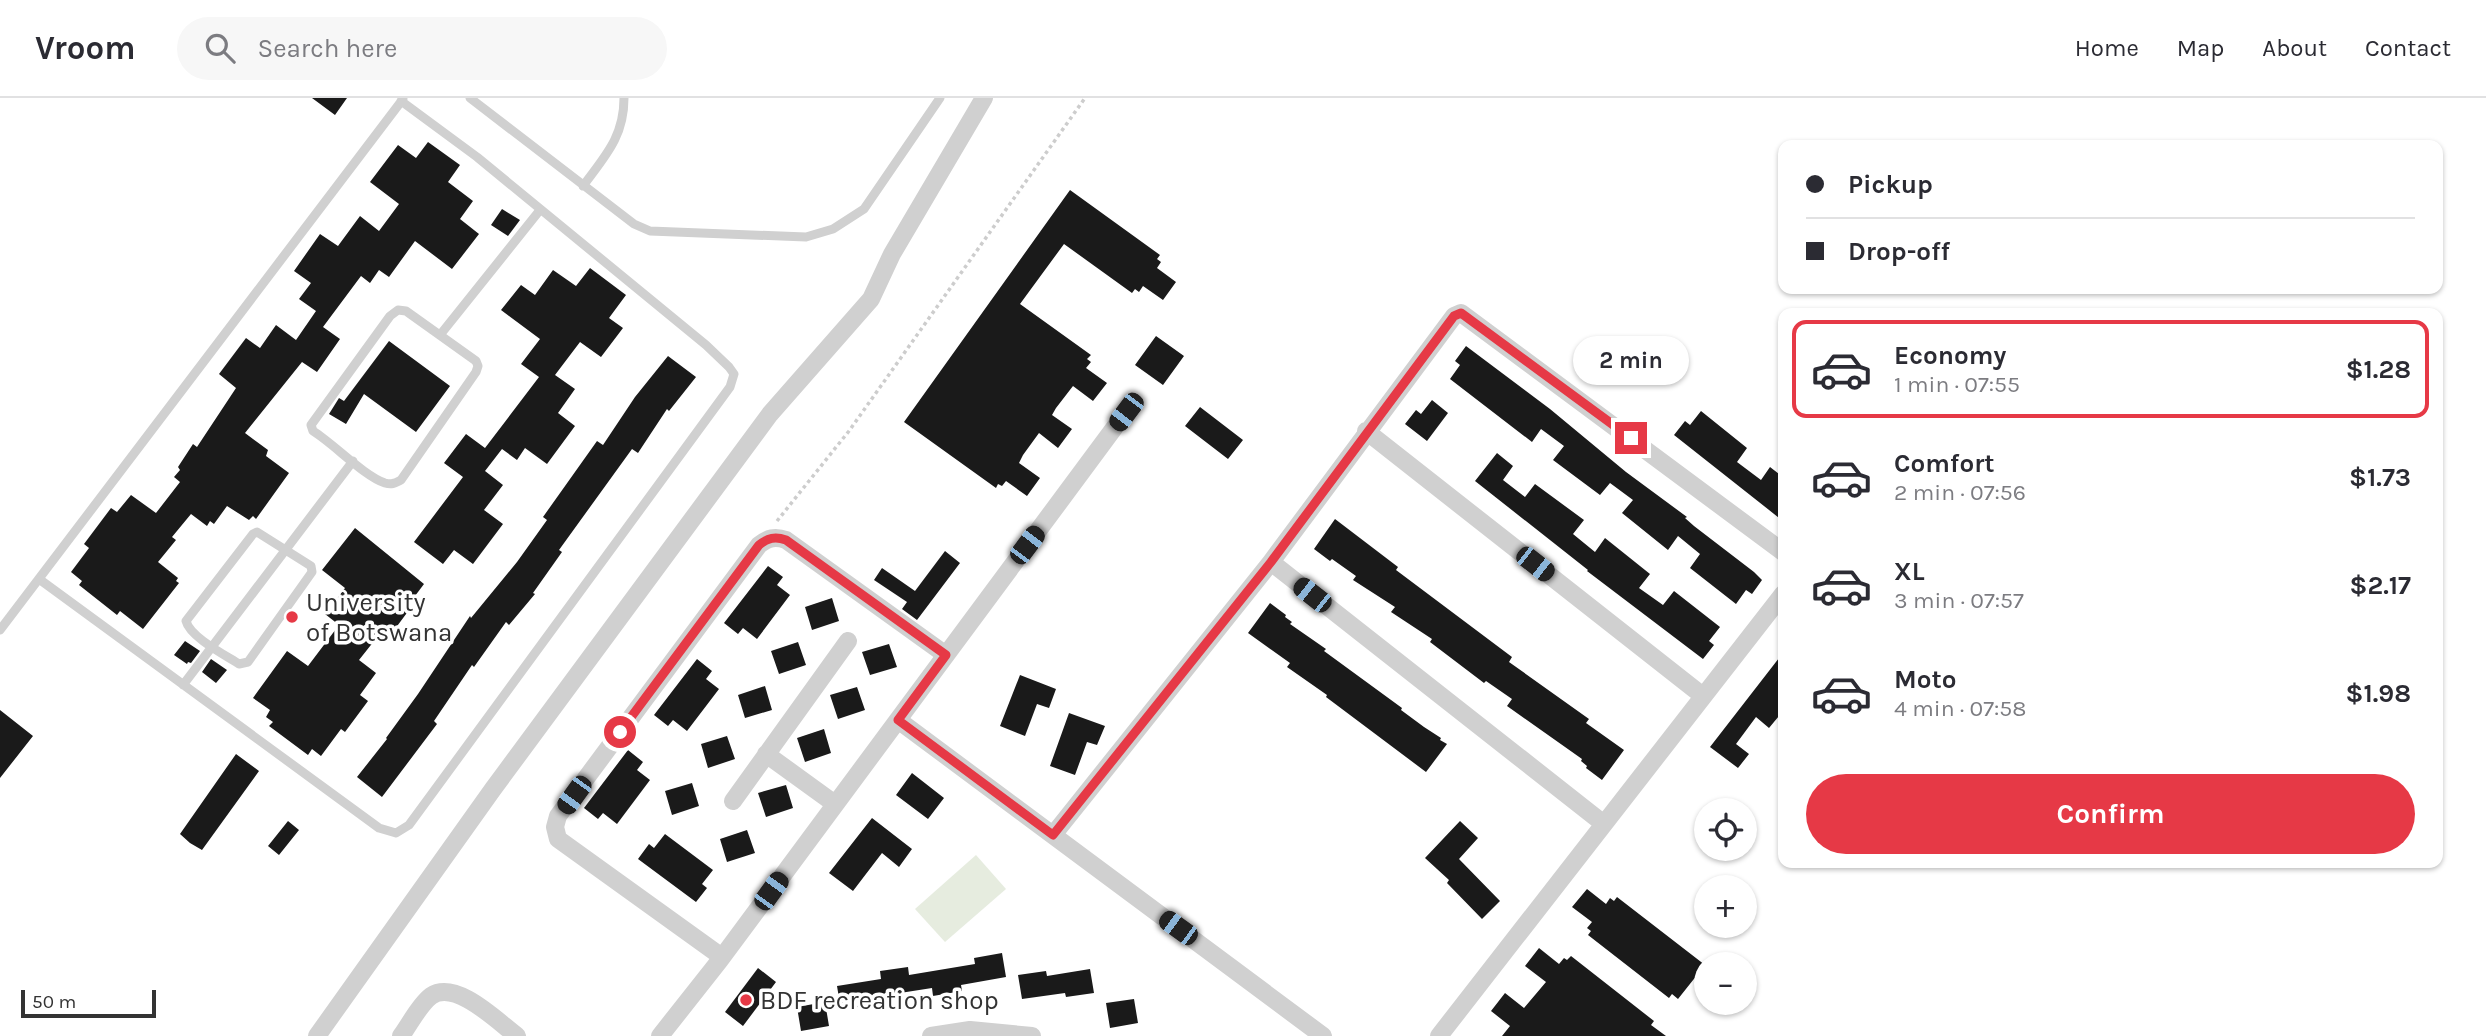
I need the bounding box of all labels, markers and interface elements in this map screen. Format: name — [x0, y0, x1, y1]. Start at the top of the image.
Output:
search box — [177, 17, 667, 80]
text: Vroom — [35, 29, 135, 67]
icon: search — [201, 29, 239, 67]
text: Search here — [257, 33, 397, 64]
text: Home — [2075, 34, 2139, 62]
text: Map — [2177, 34, 2224, 62]
text: About — [2262, 34, 2327, 62]
text: Contact — [2365, 34, 2451, 62]
text: Pickup — [1848, 169, 1933, 200]
text: Drop-off — [1848, 236, 1950, 267]
callout: 2 min — [1573, 336, 1689, 386]
icon: car — [1810, 338, 1873, 401]
text: Economy — [1894, 340, 2006, 371]
text: 2 min — [1599, 347, 1663, 374]
text: $1.28 — [2346, 354, 2411, 385]
text: 1 min · 07:55 — [1894, 371, 2020, 398]
car — [1105, 389, 1148, 435]
route end — [1615, 422, 1647, 454]
icon: car — [1810, 446, 1873, 509]
text: Comfort — [1894, 448, 1995, 479]
text: $1.73 — [2349, 462, 2411, 493]
text: 2 min · 07:56 — [1894, 479, 2026, 506]
car — [1006, 522, 1049, 568]
car — [1512, 543, 1559, 585]
icon: car — [1810, 554, 1873, 617]
text: XL — [1894, 556, 1925, 587]
text: $2.17 — [2350, 570, 2411, 601]
car — [1289, 574, 1336, 616]
place label: University of Botswana — [306, 587, 452, 648]
text: 3 min · 07:57 — [1894, 587, 2024, 614]
marker: University of Botswana — [284, 609, 300, 625]
icon: car — [1810, 662, 1873, 725]
text: Moto — [1894, 664, 1956, 695]
text: $1.98 — [2346, 678, 2411, 709]
text: 4 min · 07:58 — [1894, 695, 2026, 722]
route start — [604, 716, 636, 748]
car — [554, 772, 595, 818]
button: Confirm — [1806, 774, 2415, 854]
map controls — [1694, 798, 1757, 1015]
button: locate — [1694, 798, 1757, 861]
car — [751, 868, 792, 914]
button: + — [1694, 875, 1757, 938]
car — [1155, 907, 1202, 949]
button: − — [1694, 952, 1757, 1015]
place label: BDF recreation shop — [760, 985, 999, 1016]
scale bar — [21, 987, 156, 1019]
text: 50 m — [32, 991, 76, 1013]
marker: BDF recreation shop — [738, 992, 754, 1008]

